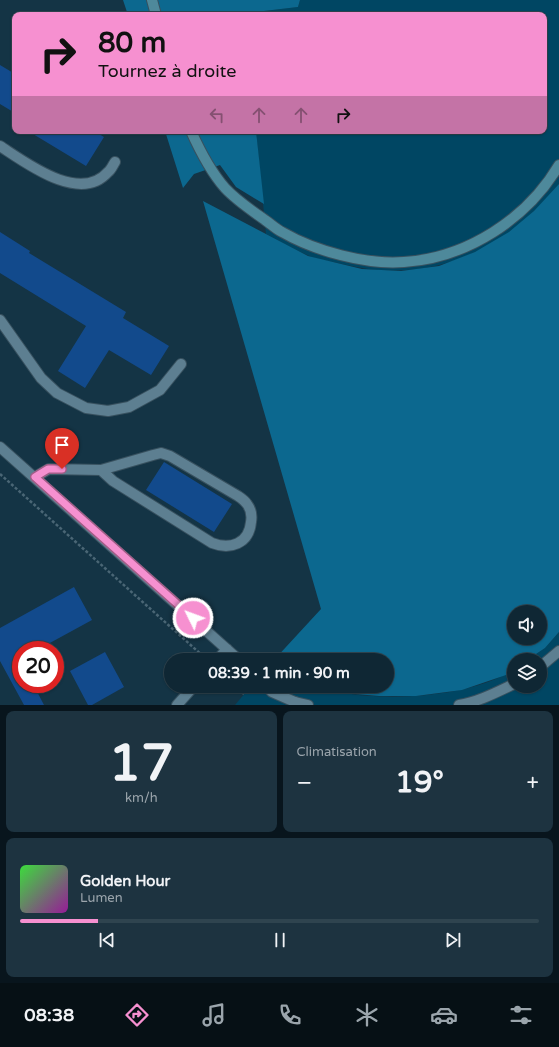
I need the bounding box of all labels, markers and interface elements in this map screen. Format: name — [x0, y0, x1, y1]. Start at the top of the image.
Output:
text: 80 m — [98, 26, 166, 60]
icon: right — [32, 28, 84, 80]
text: Tournez à droite — [98, 60, 237, 82]
icon: left — [206, 104, 228, 126]
icon: ahead — [248, 104, 270, 126]
icon: ahead — [290, 104, 312, 126]
icon: right — [332, 104, 354, 126]
pin — [45, 428, 79, 469]
icon: arrive — [51, 434, 73, 456]
position arrow — [172, 597, 214, 639]
map controls — [507, 605, 547, 693]
button: sound — [507, 605, 547, 645]
speed limit sign: 20 — [12, 641, 64, 693]
button: layers — [507, 653, 547, 693]
text: 08:39 · 1 min · 90 m — [208, 664, 350, 682]
text: 17 — [109, 732, 174, 795]
text: Climatisation — [297, 744, 377, 760]
text: 19° — [395, 764, 444, 801]
text: − — [297, 770, 312, 796]
text: + — [527, 770, 539, 796]
text: km/h — [125, 790, 158, 806]
text: Golden Hour — [80, 872, 170, 890]
text: Lumen — [80, 890, 123, 906]
icon: previous — [96, 929, 118, 951]
icon: pause — [269, 929, 291, 951]
icon: next — [442, 929, 464, 951]
icon: directions — [123, 1001, 151, 1029]
icon: music — [200, 1001, 228, 1029]
icon: phone — [276, 1001, 304, 1029]
icon: climate — [353, 1001, 381, 1029]
icon: car — [430, 1001, 458, 1029]
icon: filters — [507, 1001, 535, 1029]
text: 08:38 — [24, 1004, 74, 1026]

